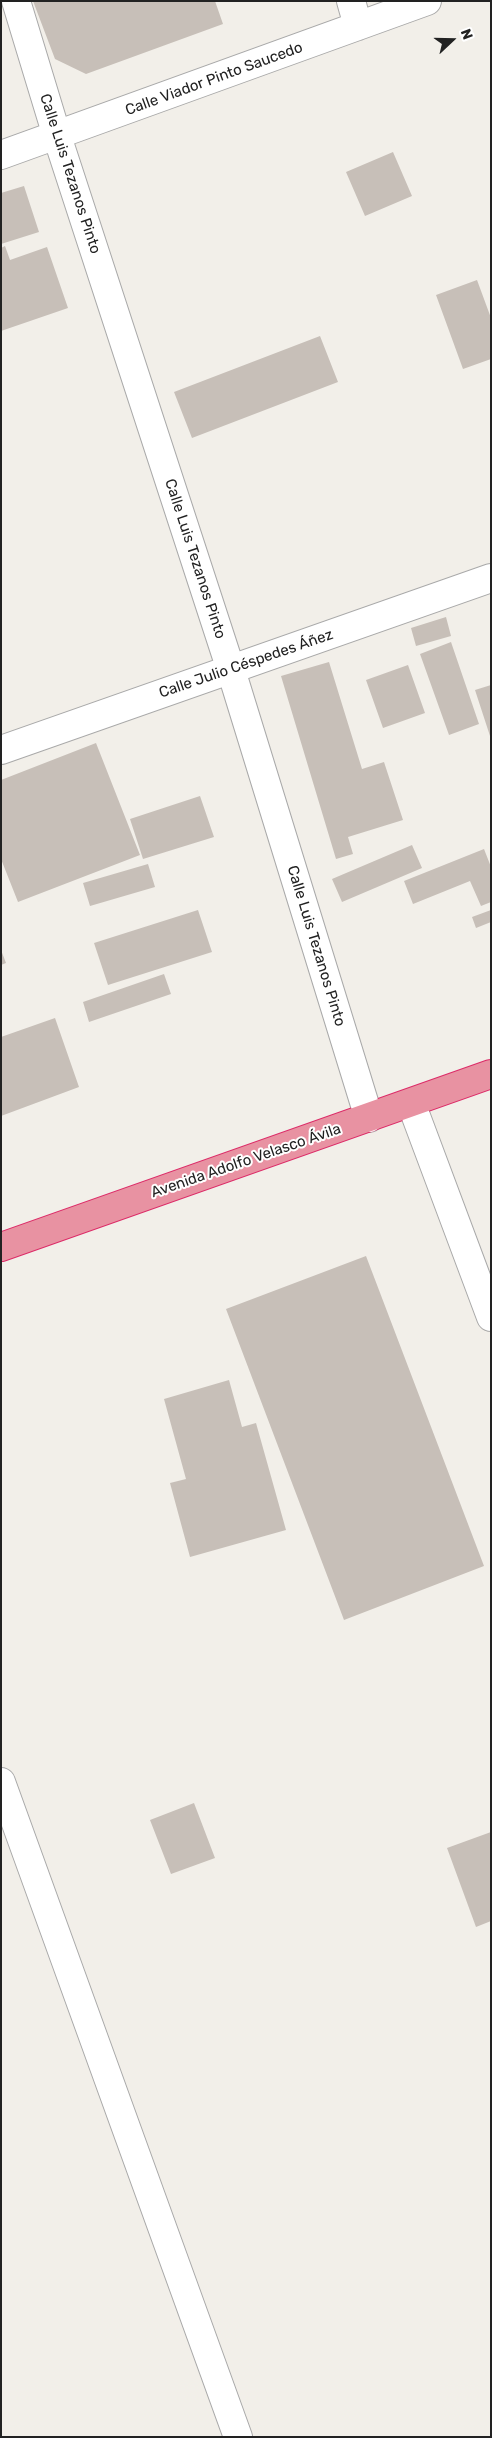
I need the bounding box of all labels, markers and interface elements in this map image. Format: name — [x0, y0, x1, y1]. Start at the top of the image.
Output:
north arrow — [427, 15, 477, 65]
text: N — [457, 27, 476, 42]
street label: Calle Viador Pinto Saucedo — [123, 38, 305, 120]
street label: Calle Luis Tezanos Pinto — [36, 92, 104, 256]
street label: Calle Luis Tezanos Pinto — [161, 477, 229, 641]
street label: Calle Julio Céspedes Áñez — [157, 626, 335, 702]
street label: Calle Luis Tezanos Pinto — [283, 863, 349, 1029]
street label: Avenida Adolfo Velasco Ávila — [149, 1120, 343, 1202]

